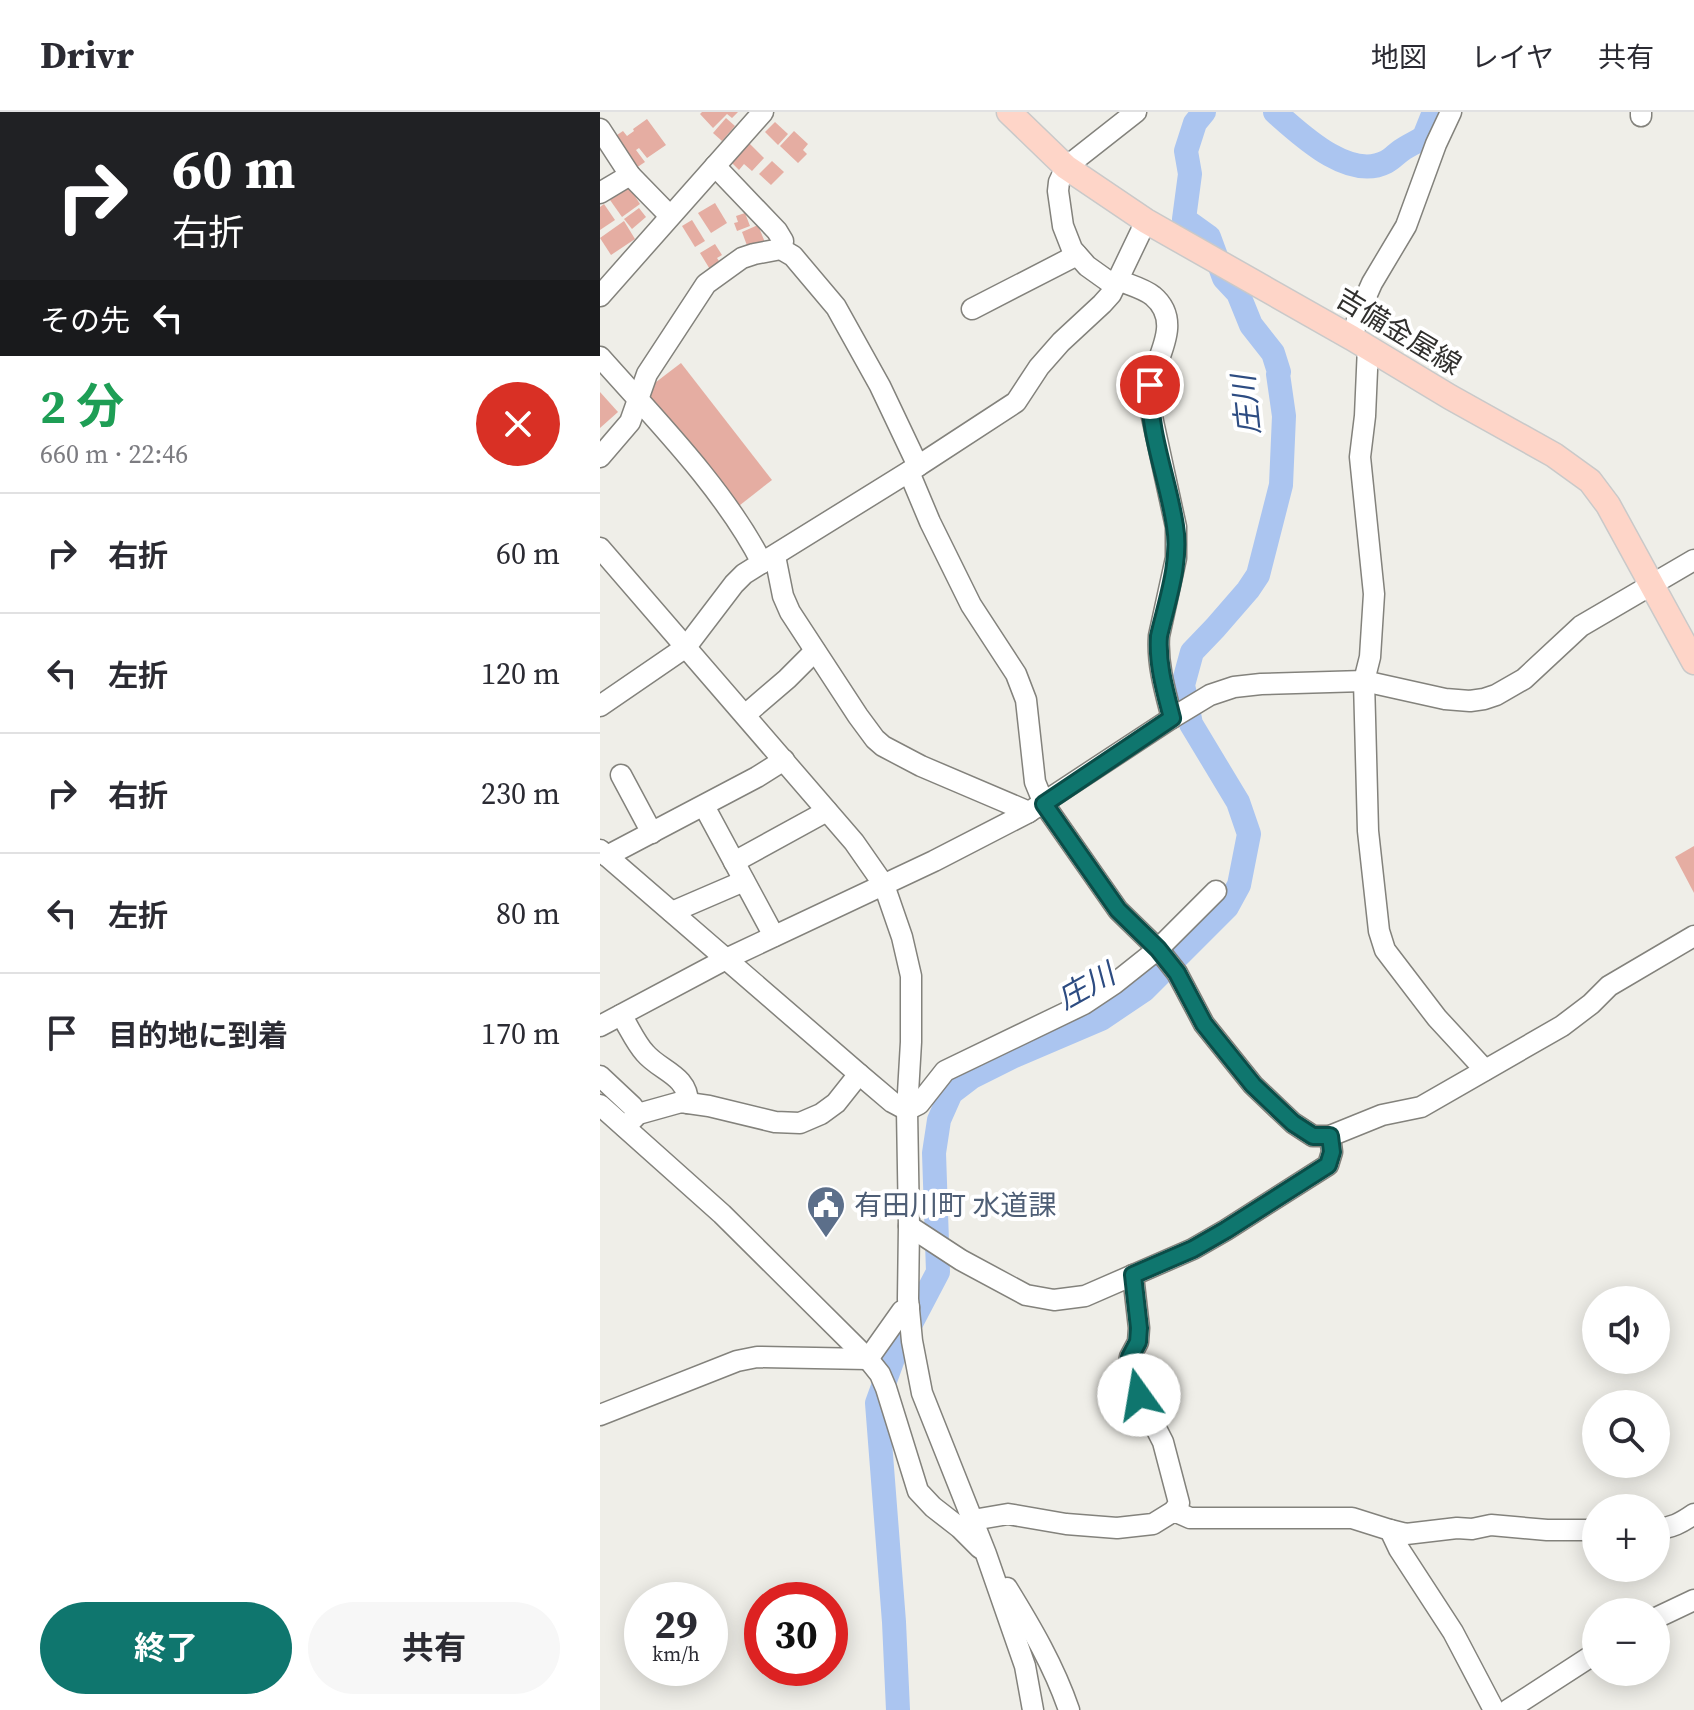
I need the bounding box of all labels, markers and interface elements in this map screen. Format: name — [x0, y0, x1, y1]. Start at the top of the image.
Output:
text: Drivr — [40, 29, 134, 81]
text: 地図 — [1371, 38, 1427, 76]
text: レイヤ — [1471, 38, 1554, 76]
text: 共有 — [1598, 38, 1654, 76]
text: 60 m — [172, 130, 295, 207]
icon: right — [40, 144, 144, 248]
text: 右折 — [172, 208, 244, 257]
street label: 吉備金屋線 — [1329, 279, 1469, 383]
icon: left — [146, 296, 190, 340]
text: その先 — [40, 300, 130, 341]
pin — [1116, 351, 1184, 419]
icon: arrive — [1128, 363, 1172, 407]
water label: 庄川 — [1222, 370, 1270, 437]
text: 2 分 — [40, 373, 124, 439]
button: close — [476, 382, 560, 466]
text: 660 m · 22:46 — [40, 436, 188, 472]
icon: right — [40, 531, 84, 575]
text: 60 m — [496, 533, 560, 574]
text: 右折 — [108, 535, 168, 576]
icon: left — [40, 651, 84, 695]
text: 120 m — [481, 653, 560, 694]
text: 左折 — [108, 655, 168, 696]
icon: right — [40, 771, 84, 815]
text: 230 m — [481, 773, 560, 814]
text: 右折 — [108, 775, 168, 816]
icon: left — [40, 891, 84, 935]
text: 80 m — [496, 893, 560, 934]
text: 左折 — [108, 895, 168, 936]
water label: 庄川 — [1050, 952, 1125, 1018]
icon: arrive — [40, 1011, 84, 1055]
text: 170 m — [481, 1013, 560, 1054]
text: 目的地に到着 — [108, 1015, 288, 1056]
public building icon: 有田川町 水道課 — [805, 1184, 847, 1239]
place label: 有田川町 水道課 — [854, 1186, 1057, 1224]
map controls — [1582, 1286, 1670, 1686]
button: sound — [1582, 1286, 1670, 1374]
position arrow — [1097, 1353, 1181, 1437]
button: search — [1582, 1390, 1670, 1478]
button: + — [1582, 1494, 1670, 1582]
speed limit sign: 30 — [744, 1582, 848, 1686]
text: 29 — [654, 1597, 698, 1651]
button: − — [1582, 1598, 1670, 1686]
button: 終了 — [40, 1602, 292, 1694]
button: 共有 — [308, 1602, 560, 1694]
text: km/h — [652, 1640, 700, 1668]

